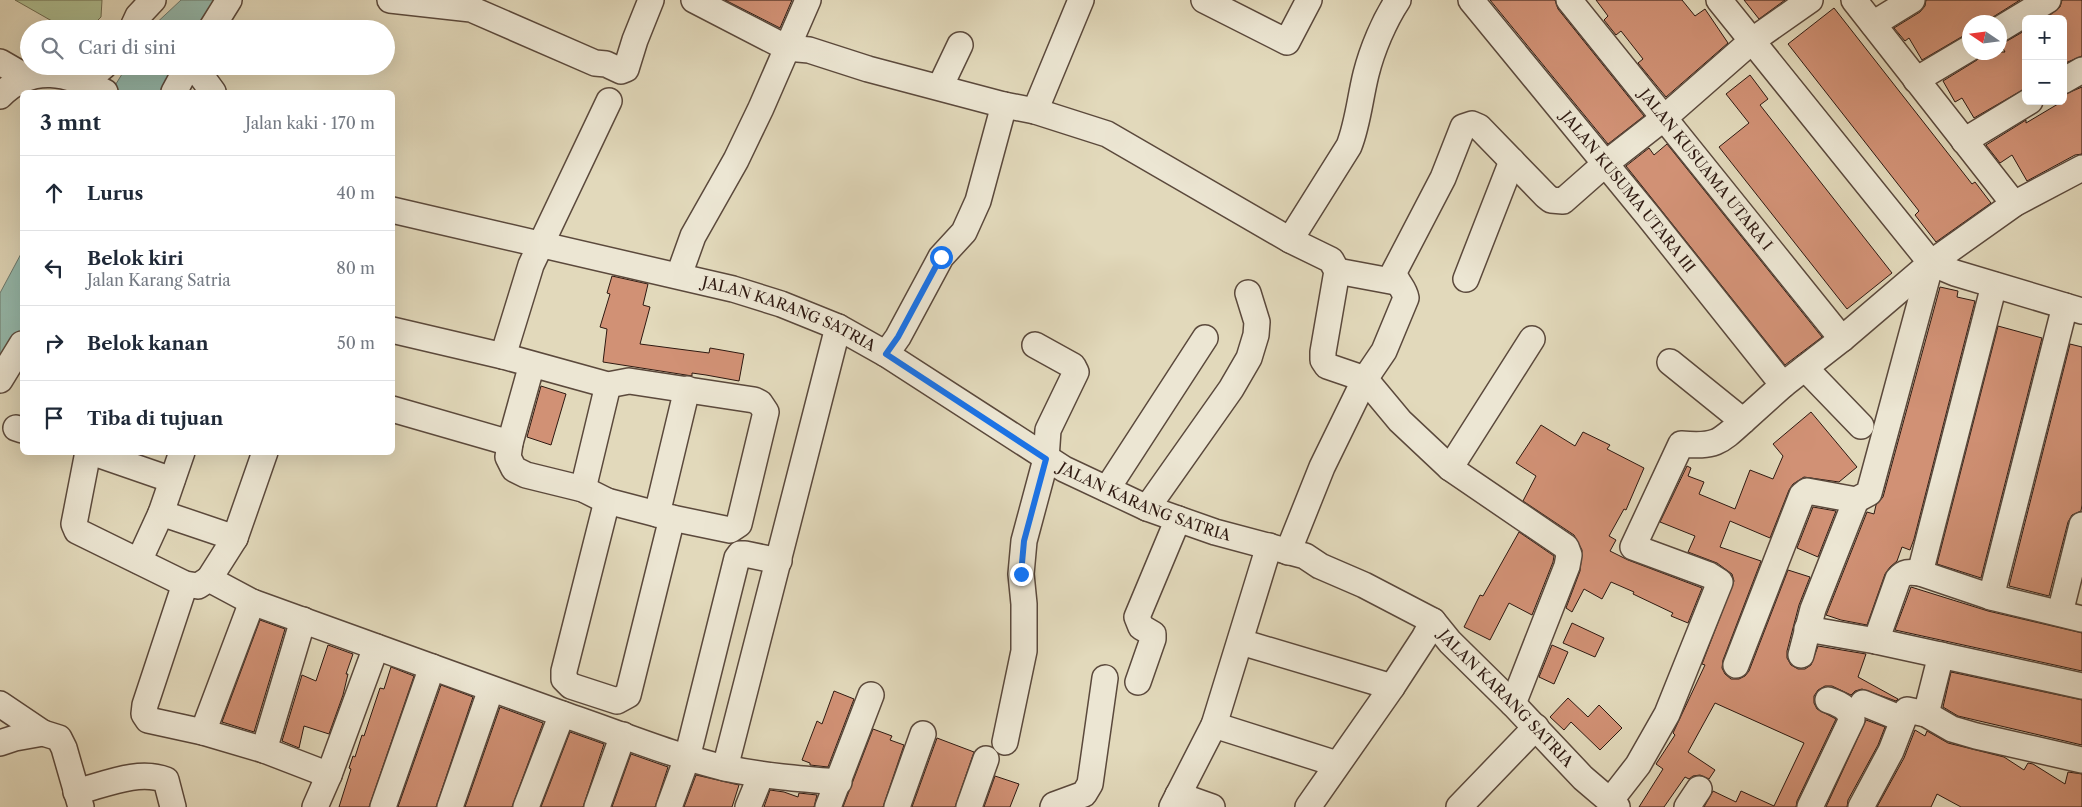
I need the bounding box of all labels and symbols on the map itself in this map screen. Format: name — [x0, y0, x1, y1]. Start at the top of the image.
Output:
north arrow — [1962, 15, 2007, 60]
street label: JALAN KUSUAMA UTARA I — [1634, 83, 1777, 254]
street label: JALAN KUSUMA UTARA III — [1556, 106, 1700, 276]
route start — [930, 246, 953, 269]
street label: JALAN KARANG SATRIA — [698, 272, 880, 356]
street label: JALAN KARANG SATRIA — [1053, 457, 1234, 545]
route end — [1010, 563, 1033, 586]
street label: JALAN KARANG SATRIA — [1434, 624, 1578, 771]

